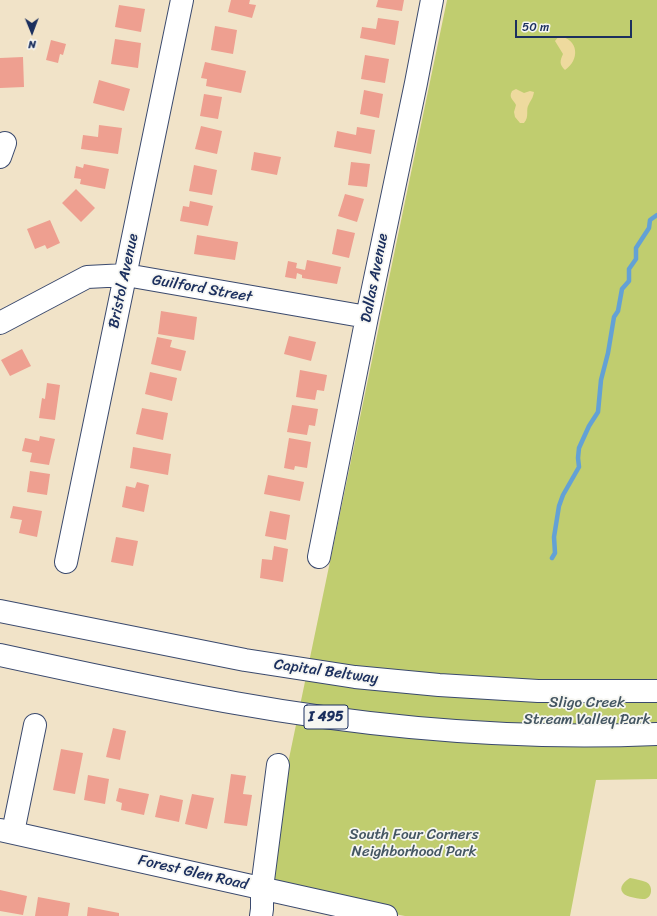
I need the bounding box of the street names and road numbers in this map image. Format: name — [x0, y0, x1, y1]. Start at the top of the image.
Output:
street label: Bristol Avenue — [105, 232, 143, 330]
street label: Dallas Avenue — [358, 232, 392, 324]
street label: Guilford Street — [151, 271, 253, 307]
street label: Capital Beltway — [273, 656, 379, 688]
road number: I 495 — [304, 705, 348, 729]
street label: Forest Glen Road — [136, 852, 250, 894]

